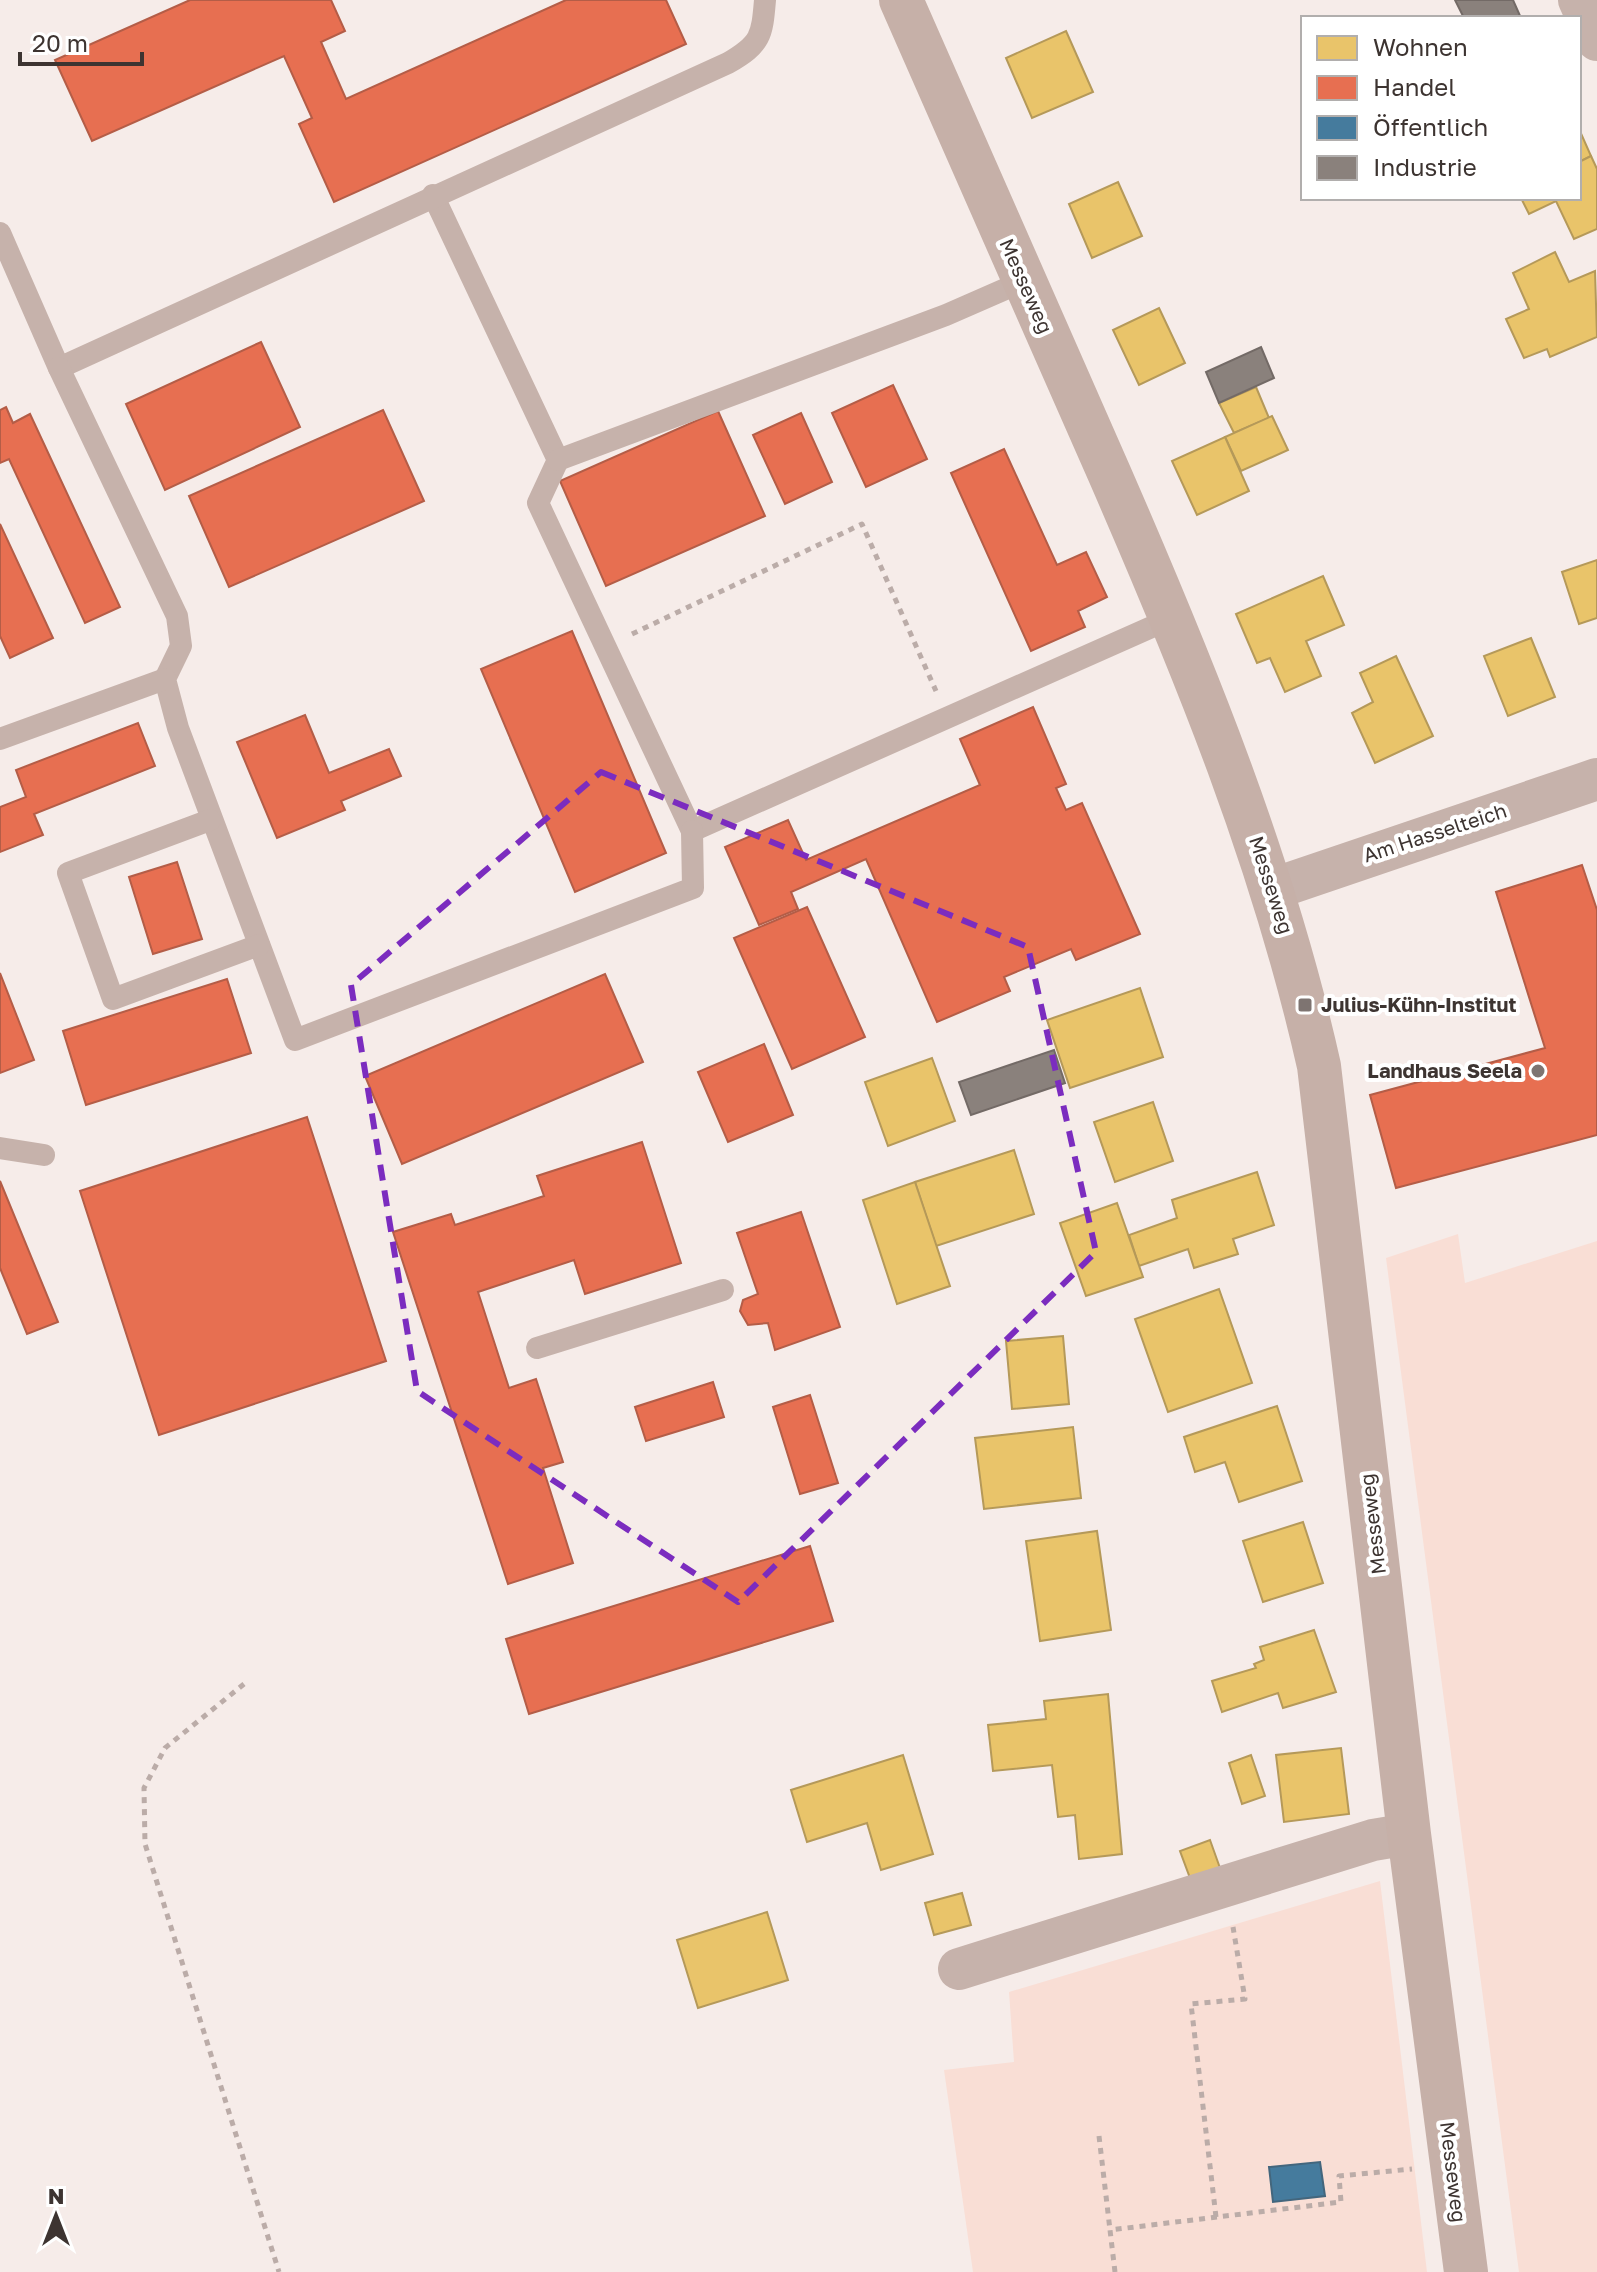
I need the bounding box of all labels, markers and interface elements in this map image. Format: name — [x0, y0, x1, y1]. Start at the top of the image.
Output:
scale bar — [20, 16, 142, 66]
legend — [1301, 16, 1581, 200]
text: 20 m — [32, 28, 88, 57]
text: Wohnen — [1373, 32, 1468, 61]
text: Handel — [1373, 72, 1456, 101]
text: Öffentlich — [1373, 112, 1488, 141]
text: Industrie — [1373, 152, 1477, 181]
street label: Messeweg — [995, 234, 1058, 337]
street label: Am Hasselteich — [1360, 798, 1510, 867]
street label: Messeweg — [1245, 833, 1299, 937]
place label: Julius-Kühn-Institut — [1321, 992, 1516, 1016]
marker: Julius-Kühn-Institut — [1296, 996, 1314, 1014]
place label: Landhaus Seela — [1367, 1058, 1522, 1082]
marker: Landhaus Seela — [1529, 1062, 1547, 1080]
street label: Messeweg — [1354, 1472, 1390, 1576]
street label: Messeweg — [1436, 2120, 1472, 2224]
north arrow — [16, 2176, 96, 2256]
text: N — [48, 2182, 64, 2209]

